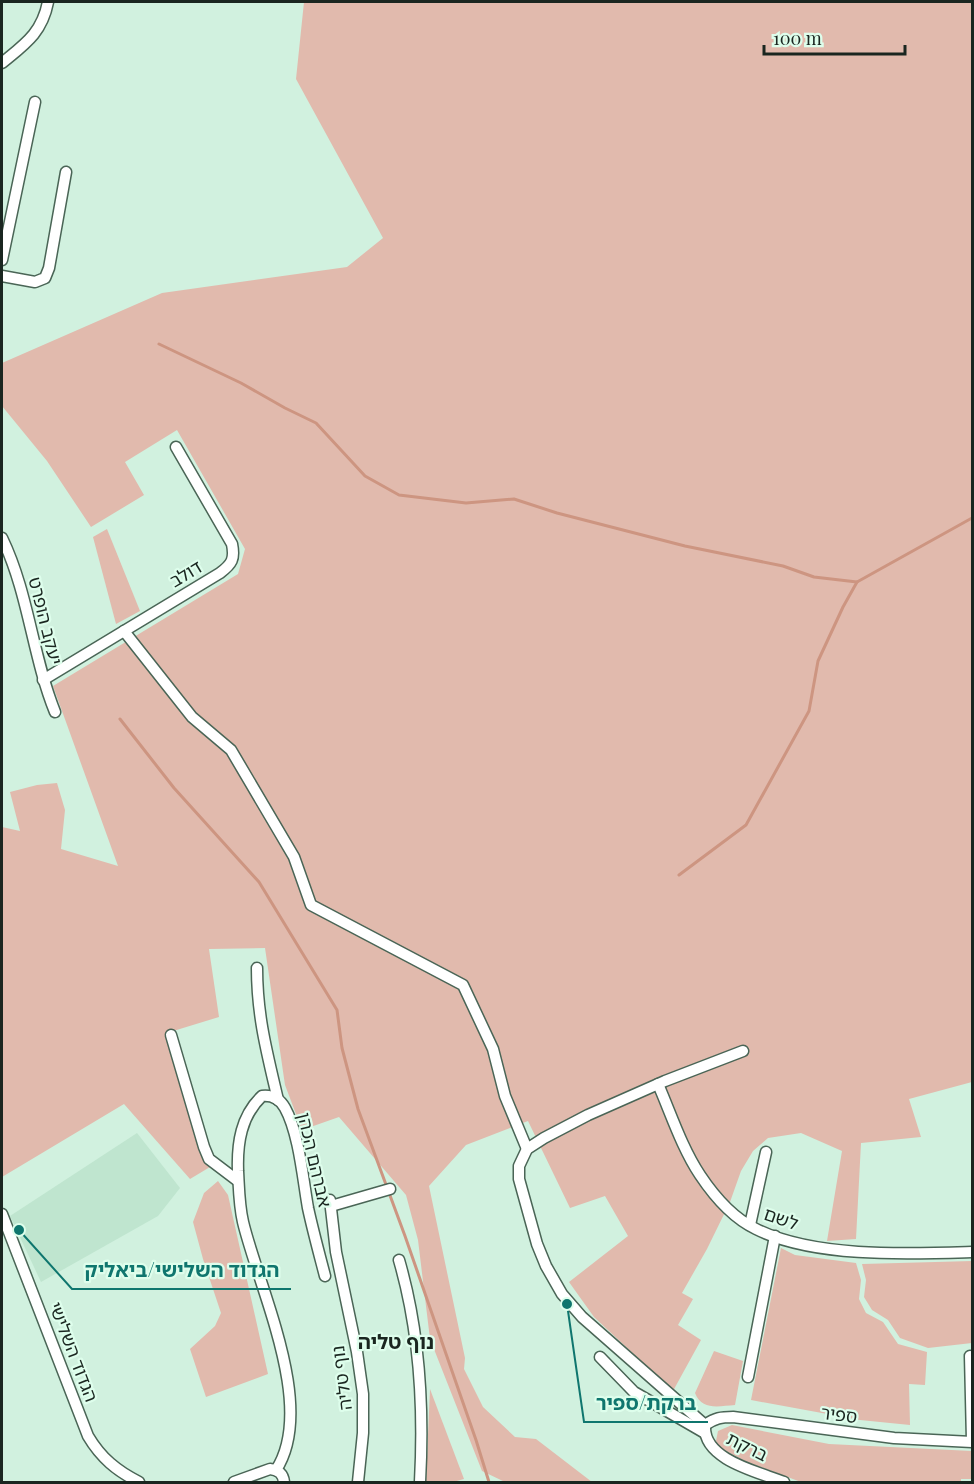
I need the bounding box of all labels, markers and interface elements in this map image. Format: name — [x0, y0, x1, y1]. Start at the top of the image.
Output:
scale bar — [764, 18, 905, 56]
text: 100 m — [773, 26, 822, 50]
street label: דולב — [165, 554, 207, 592]
street label: יעקב הופרט — [23, 574, 68, 667]
street label: אברהם הכהן — [292, 1110, 338, 1209]
street label: לשם — [761, 1201, 802, 1235]
callout: הגדוד השלישי/ביאליק — [72, 1251, 291, 1289]
text: הגדוד השלישי/ביאליק — [85, 1255, 279, 1282]
street label: הגדוד השלישי — [44, 1298, 104, 1405]
district label: נוף טליה — [358, 1327, 434, 1354]
street label: נוף טליה — [325, 1344, 357, 1412]
callout: ברקת/ספיר — [584, 1384, 708, 1422]
text: ברקת/ספיר — [596, 1388, 696, 1415]
street label: ספיר — [820, 1400, 859, 1428]
street label: ברקת — [723, 1426, 772, 1466]

